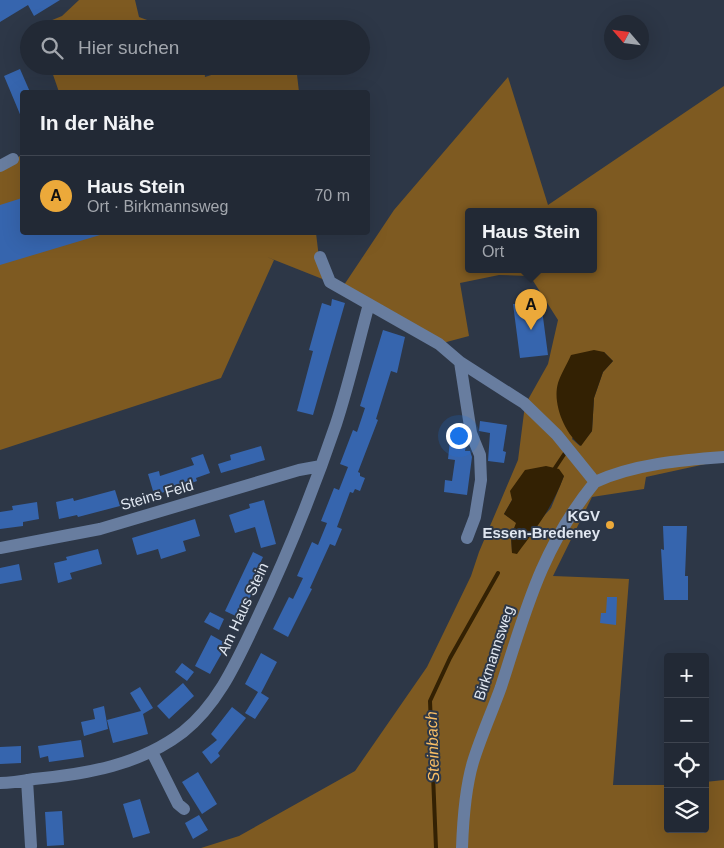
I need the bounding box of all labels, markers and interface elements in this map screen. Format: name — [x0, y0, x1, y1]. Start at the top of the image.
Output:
north arrow — [604, 15, 649, 60]
search box — [20, 20, 370, 75]
icon: search — [38, 34, 66, 62]
text: Hier suchen — [78, 37, 179, 58]
text: In der Nähe — [40, 111, 154, 134]
text: Haus Stein — [87, 176, 185, 197]
text: A — [50, 187, 62, 204]
text: 70 m — [314, 187, 350, 204]
text: Ort · Birkmannsweg — [87, 198, 228, 215]
popup — [465, 208, 597, 273]
text: Haus Stein — [482, 221, 580, 242]
text: Ort — [482, 243, 504, 260]
pin: A — [515, 289, 547, 330]
your location — [446, 423, 472, 449]
street label: Steins Feld — [118, 476, 195, 513]
place label: KGV Essen-Bredeney — [482, 507, 601, 541]
marker: KGV Essen-Bredeney — [604, 519, 616, 531]
street label: Am Haus Stein — [214, 560, 271, 658]
street label: Birkmannsweg — [470, 603, 517, 702]
map controls — [664, 653, 709, 833]
button: + — [664, 653, 709, 698]
button: − — [664, 698, 709, 743]
water label: Steinbach — [423, 711, 442, 783]
button: locate — [664, 743, 709, 788]
button: layers — [664, 788, 709, 833]

